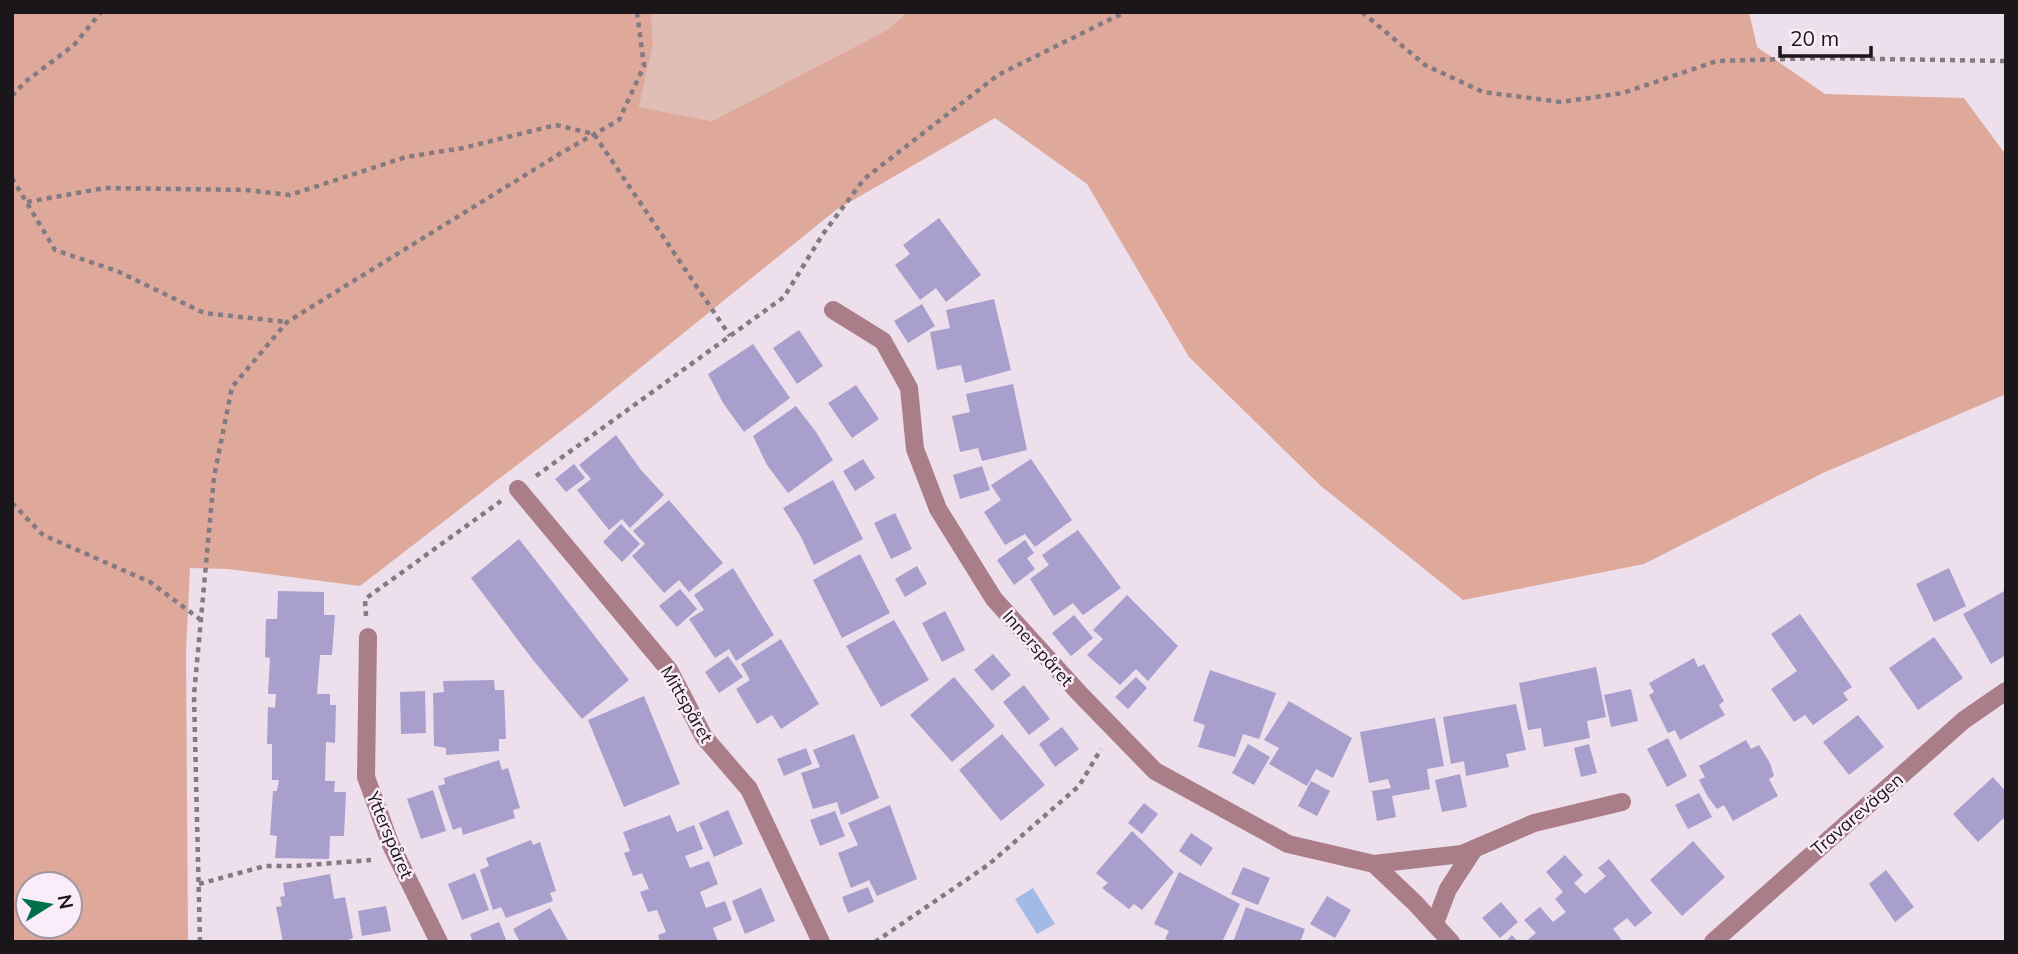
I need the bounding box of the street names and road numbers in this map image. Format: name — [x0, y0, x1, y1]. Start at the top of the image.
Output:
street label: Innerspåret — [998, 605, 1078, 691]
street label: Mittspåret — [656, 661, 718, 747]
street label: Travarevägen — [1806, 768, 1908, 860]
street label: Ytterspåret — [361, 787, 419, 882]

